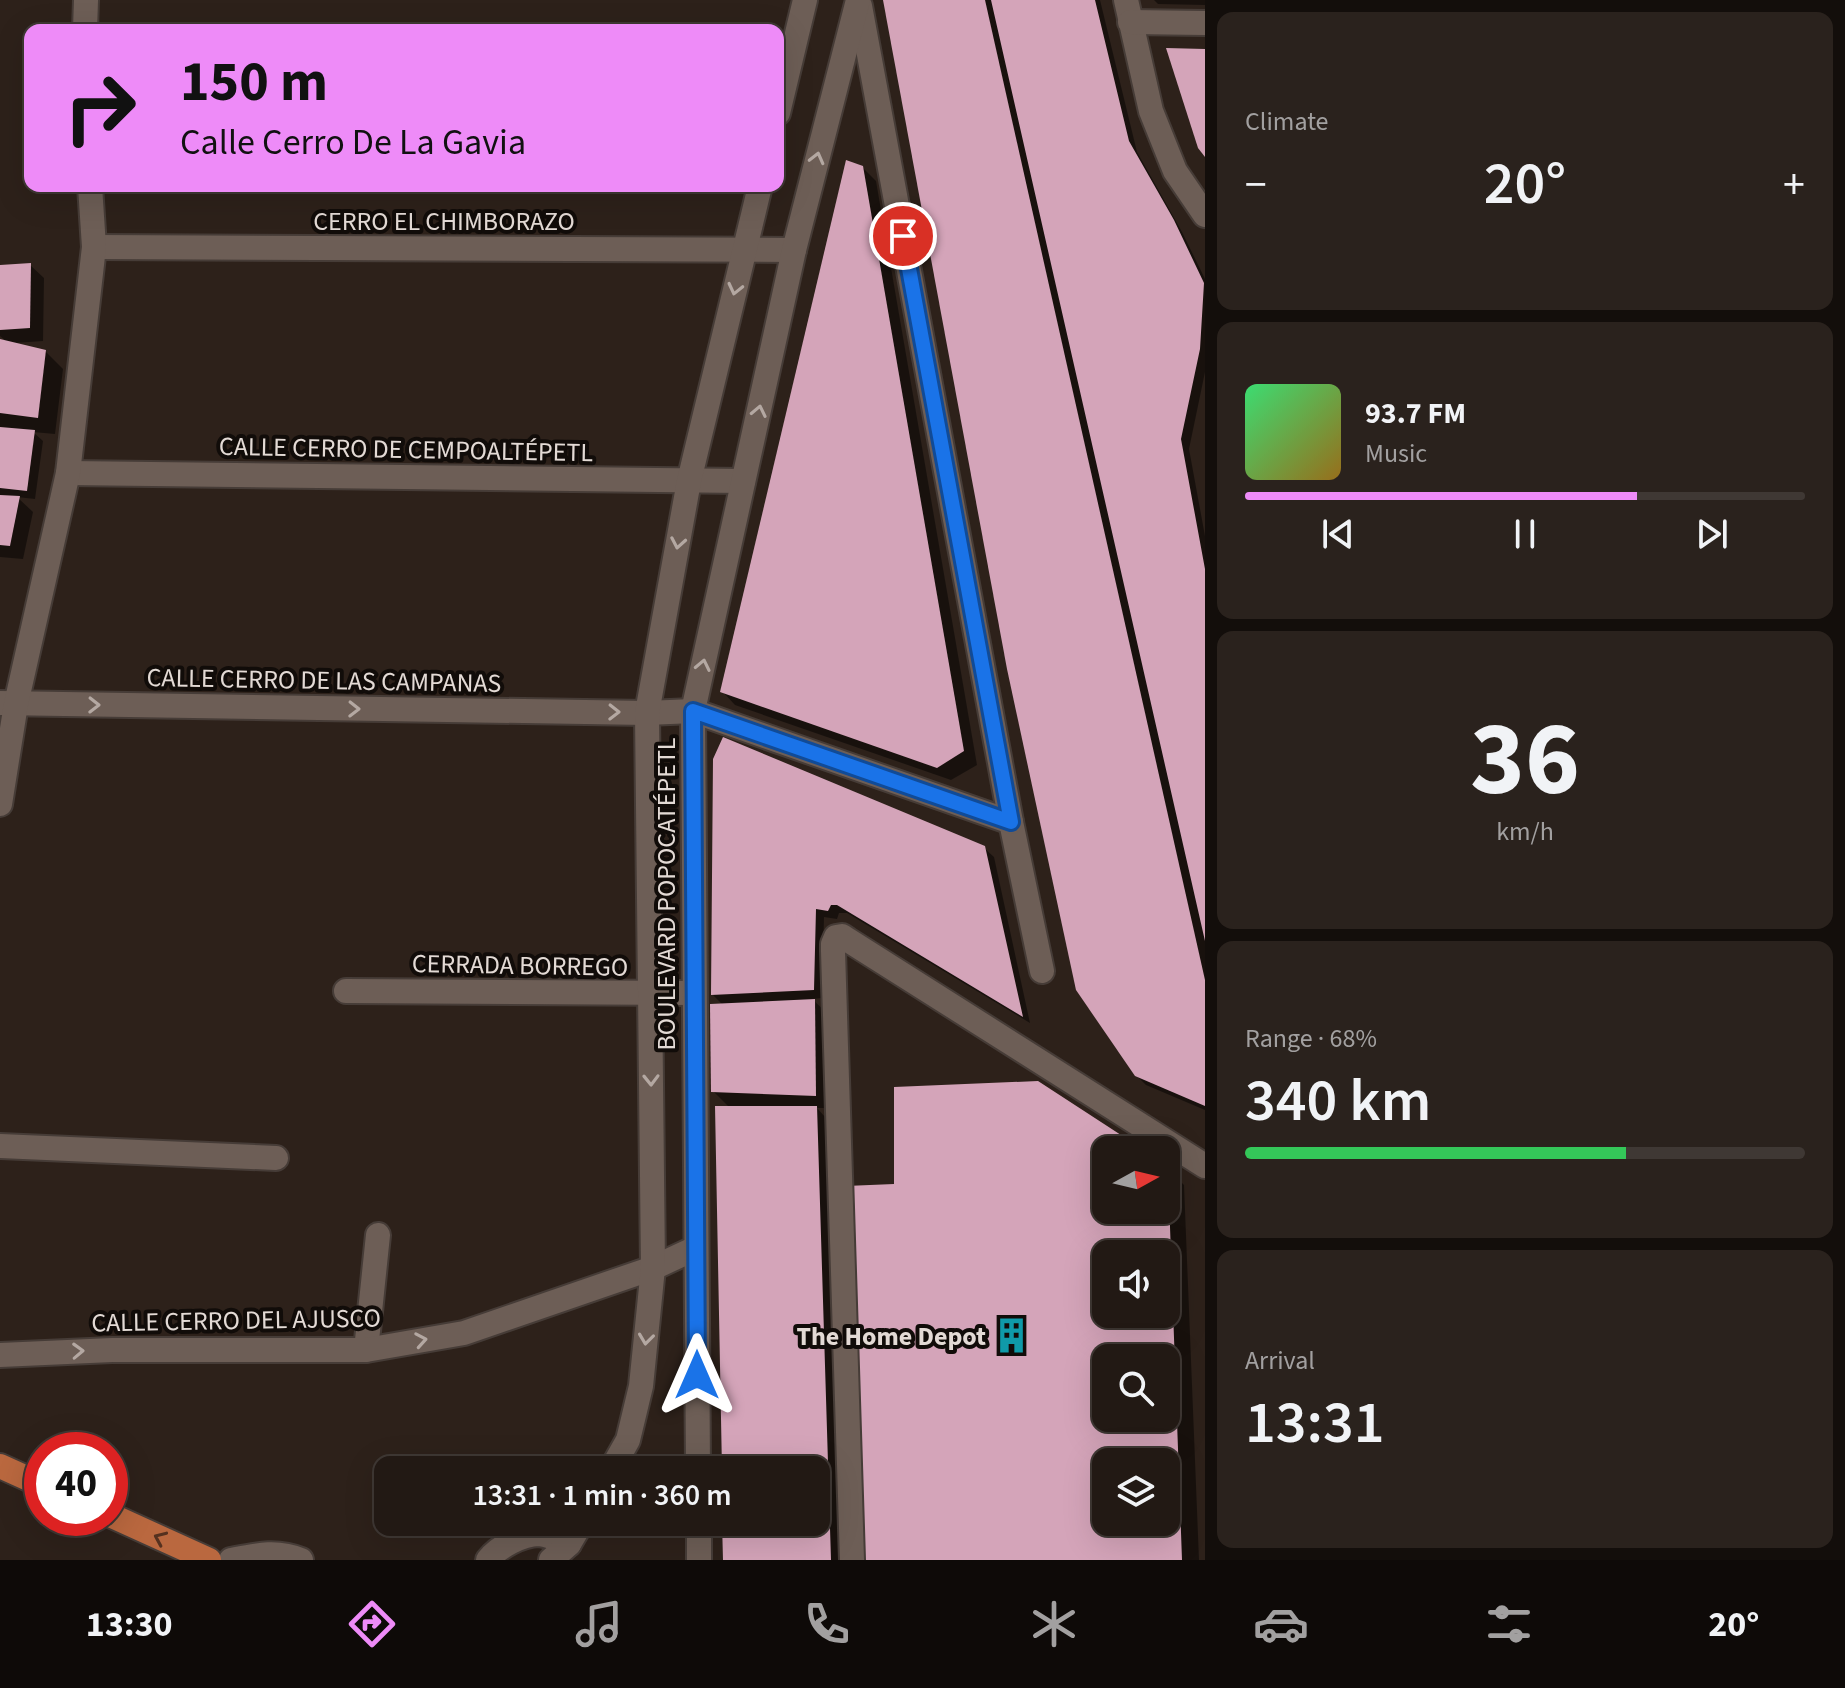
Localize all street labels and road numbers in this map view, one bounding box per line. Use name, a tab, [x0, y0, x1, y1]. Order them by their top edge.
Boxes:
street label: CERRO EL CHIMBORAZO	[313, 203, 575, 240]
street label: CALLE CERRO DE CEMPOALTÉPETL	[219, 428, 593, 471]
street label: CALLE CERRO DE LAS CAMPANAS	[146, 659, 502, 702]
street label: BOULEVARD POPOCATÉPETL	[648, 738, 685, 1050]
street label: CERRADA BORREGO	[412, 945, 628, 986]
street label: CALLE CERRO DEL AJUSCO	[91, 1299, 381, 1342]

